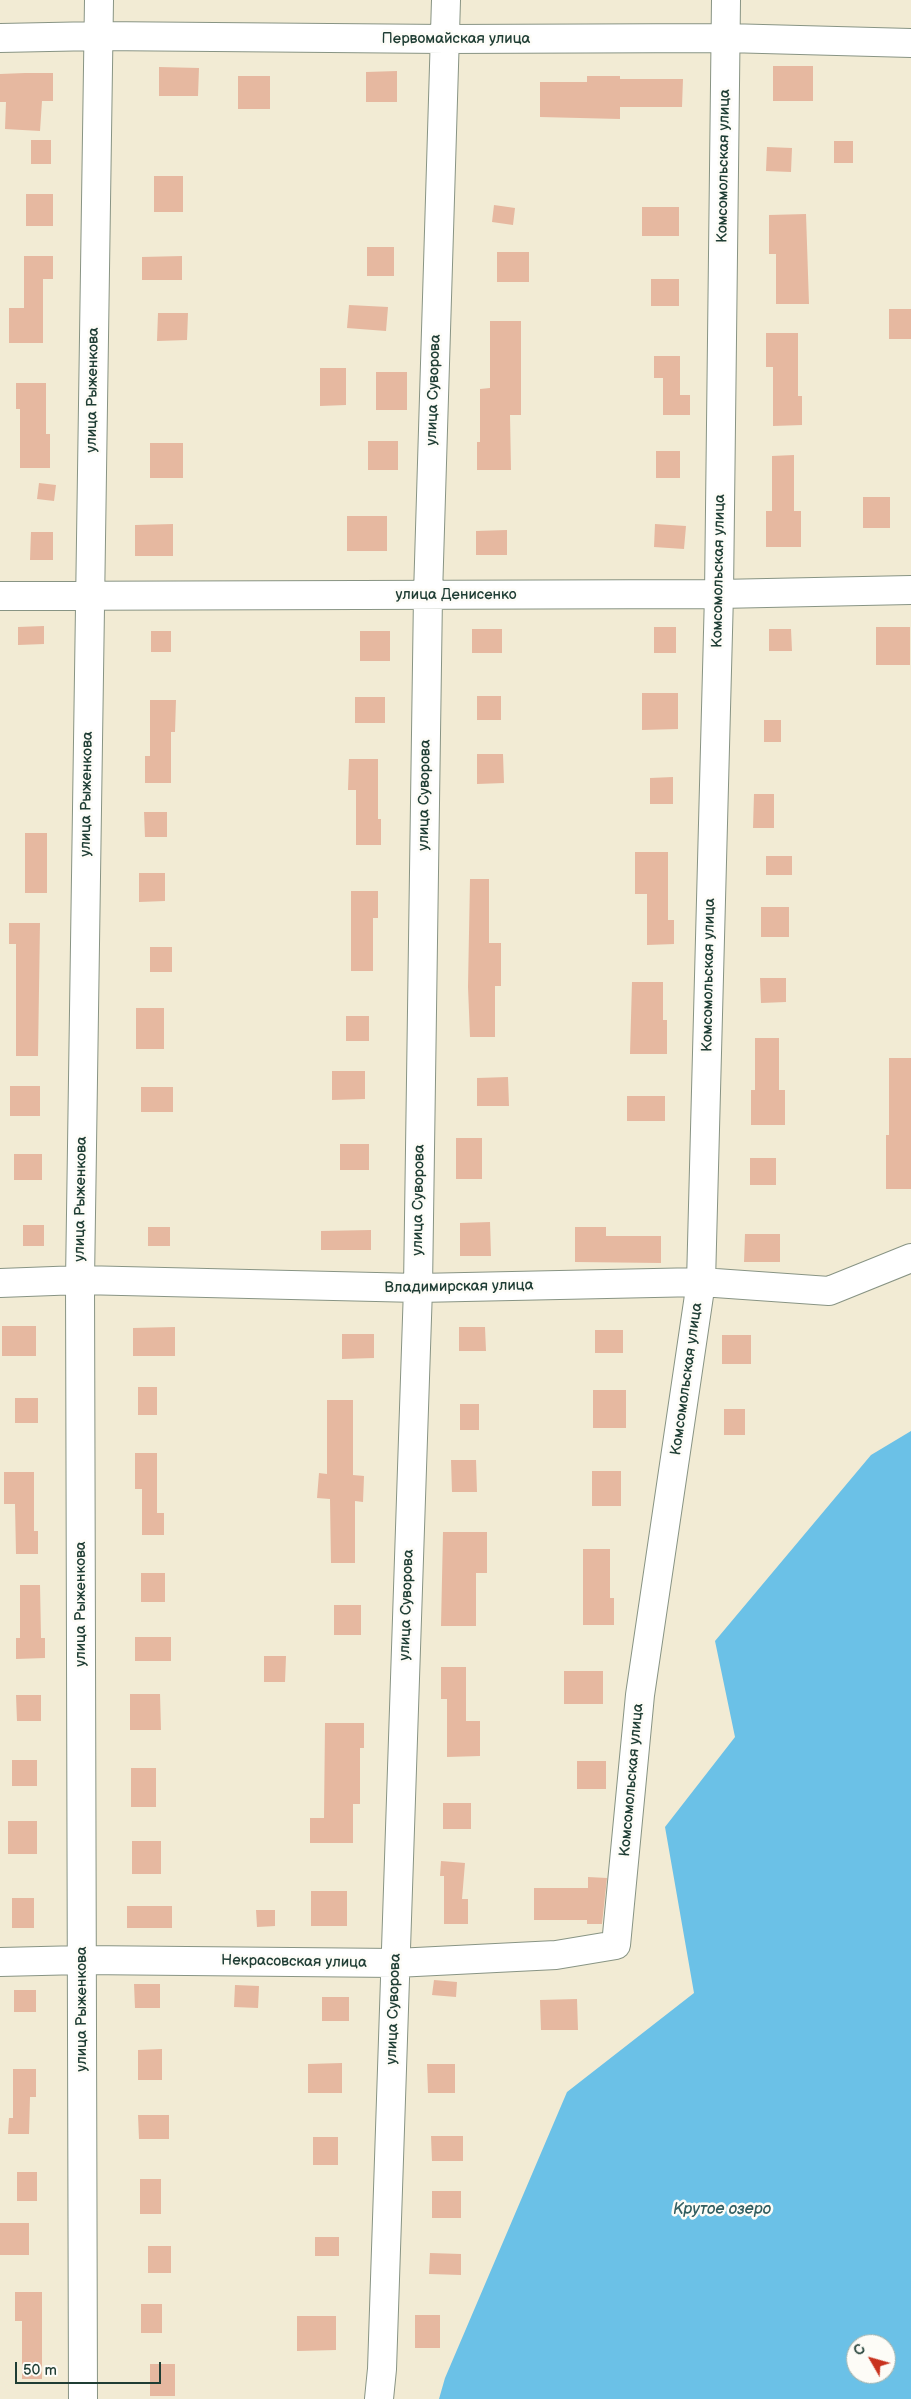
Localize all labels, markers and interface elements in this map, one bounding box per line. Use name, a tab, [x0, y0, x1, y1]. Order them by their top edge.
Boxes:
street label: Первомайская улица	[382, 30, 530, 48]
street label: Комсомольская улица	[714, 89, 734, 243]
street label: улица Рыженкова	[83, 327, 103, 453]
street label: улица Суворова	[423, 334, 445, 446]
street label: Комсомольская улица	[709, 494, 729, 648]
street label: улица Денисенко	[395, 586, 517, 604]
street label: улица Рыженкова	[77, 731, 97, 857]
street label: улица Суворова	[415, 739, 435, 851]
street label: Комсомольская улица	[699, 898, 719, 1052]
street label: улица Рыженкова	[71, 1136, 91, 1262]
street label: улица Суворова	[409, 1144, 429, 1256]
street label: Владимирская улица	[384, 1277, 534, 1297]
street label: Комсомольская улица	[667, 1302, 707, 1456]
street label: улица Рыженкова	[72, 1541, 90, 1667]
street label: улица Суворова	[396, 1549, 418, 1661]
street label: Комсомольская улица	[616, 1703, 648, 1857]
street label: улица Рыженкова	[73, 1946, 91, 2072]
street label: Некрасовская улица	[221, 1952, 367, 1972]
street label: улица Суворова	[383, 1953, 405, 2065]
water label: Крутое озеро	[673, 2200, 771, 2220]
north arrow	[846, 2334, 896, 2384]
text: С	[850, 2341, 869, 2359]
scale bar	[18, 2352, 164, 2384]
text: 50 m	[23, 2361, 57, 2380]

